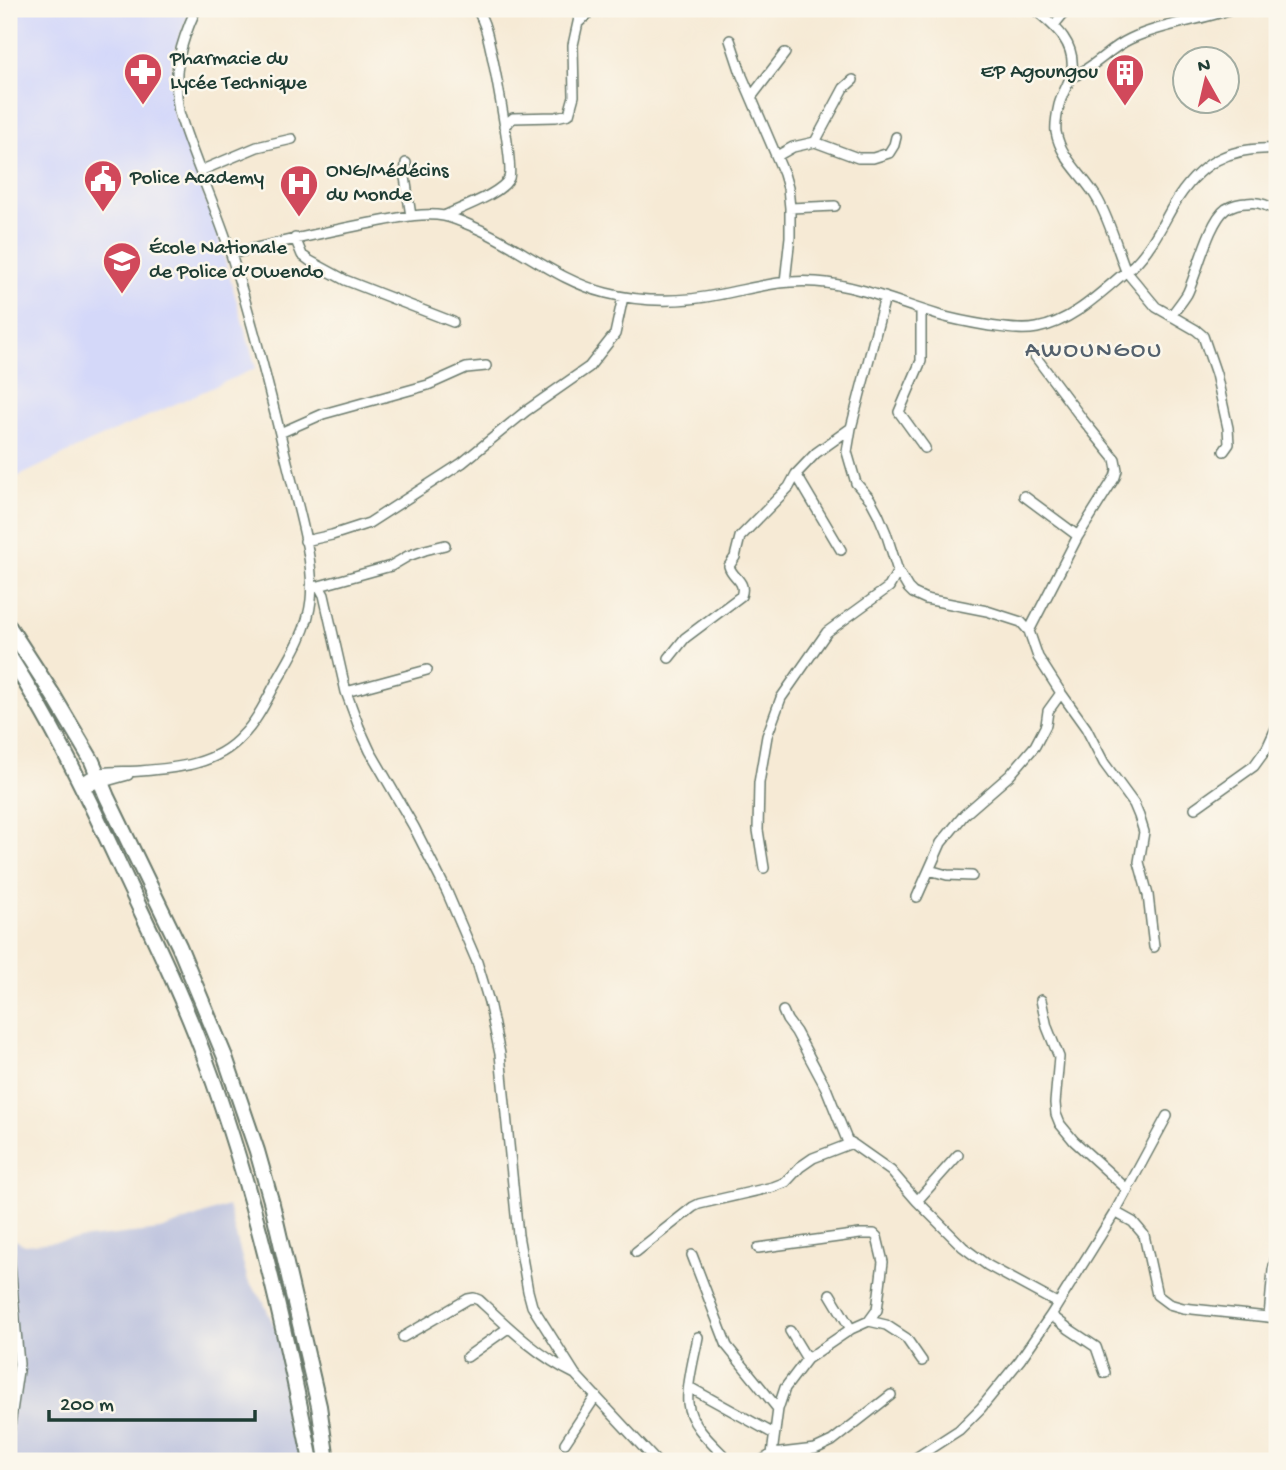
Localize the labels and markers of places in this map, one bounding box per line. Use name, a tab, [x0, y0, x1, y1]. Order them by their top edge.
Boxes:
place label: Pharmacie du Lycée Technique	[169, 48, 308, 97]
pharmacy icon: Pharmacie du Lycée Technique	[122, 51, 164, 106]
building icon: EP Agoungou	[1104, 52, 1146, 107]
place label: EP Agoungou	[981, 61, 1098, 86]
public building icon: Police Academy	[82, 158, 124, 213]
place label: ONG/Médécins du Monde	[326, 160, 450, 209]
hospital icon: ONG/Médécins du Monde	[278, 163, 320, 218]
place label: Police Academy	[129, 167, 264, 192]
place label: École Nationale de Police d’Owendo	[149, 237, 324, 286]
school or university icon: École Nationale de Police d’Owendo	[101, 240, 143, 295]

